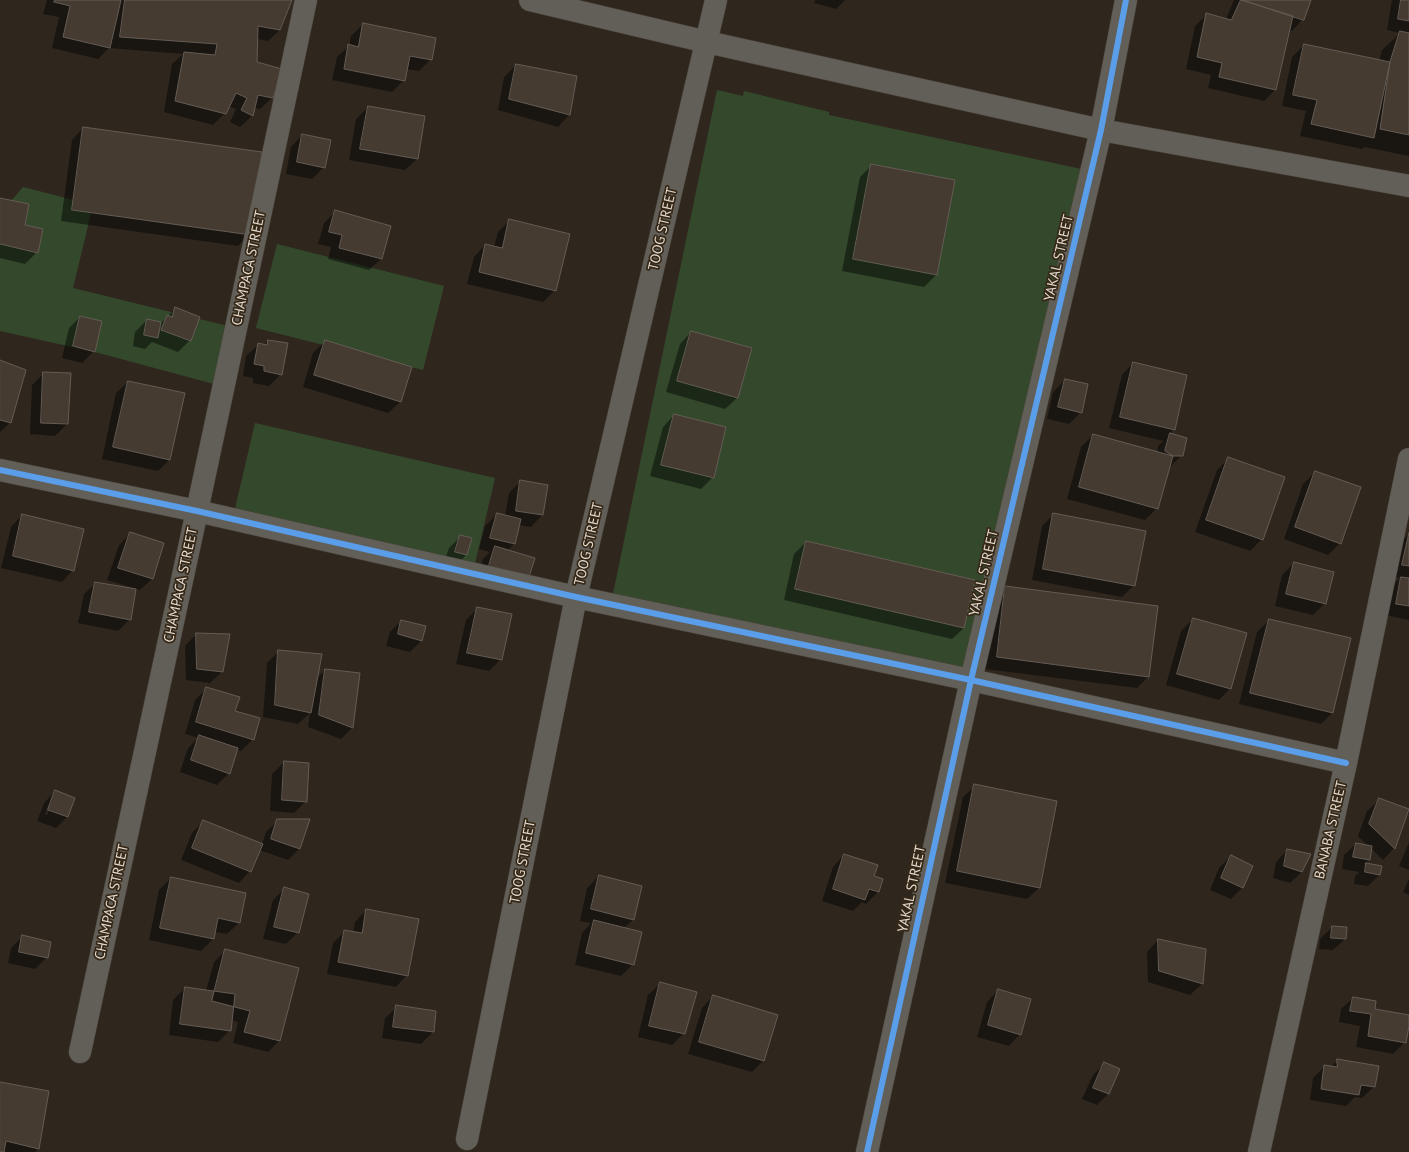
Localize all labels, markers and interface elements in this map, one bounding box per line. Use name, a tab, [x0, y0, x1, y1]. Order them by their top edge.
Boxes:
street label: TOOG STREET	[645, 186, 681, 272]
street label: CHAMPACA STREET	[229, 209, 269, 327]
street label: YAKAL STREET	[1041, 213, 1077, 303]
street label: TOOG STREET	[571, 501, 607, 587]
street label: CHAMPACA STREET	[161, 526, 201, 644]
street label: YAKAL STREET	[966, 528, 1002, 618]
street label: BANABA STREET	[1312, 779, 1350, 881]
street label: TOOG STREET	[507, 819, 539, 905]
street label: CHAMPACA STREET	[92, 843, 132, 961]
street label: YAKAL STREET	[895, 844, 929, 934]

